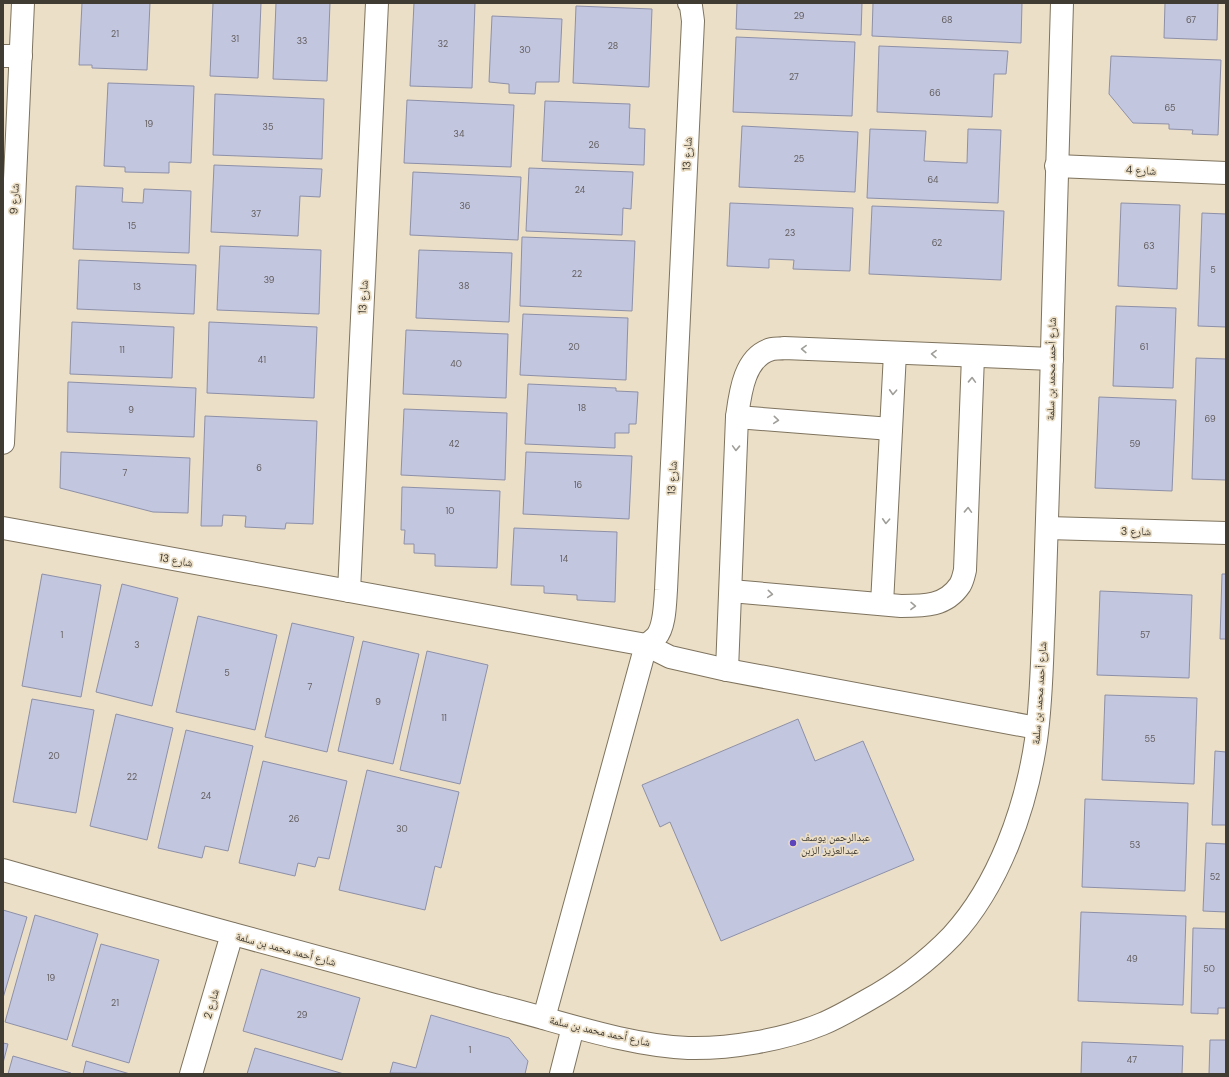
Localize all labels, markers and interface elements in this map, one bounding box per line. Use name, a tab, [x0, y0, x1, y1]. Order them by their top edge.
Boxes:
house number: 29	[794, 10, 805, 22]
house number: 68	[941, 14, 953, 26]
house number: 67	[1186, 14, 1196, 26]
house number: 21	[111, 28, 119, 40]
house number: 31	[231, 33, 239, 45]
house number: 33	[297, 35, 307, 47]
house number: 32	[438, 38, 448, 50]
house number: 28	[608, 40, 618, 52]
house number: 30	[519, 44, 531, 56]
house number: 27	[789, 71, 799, 83]
house number: 66	[929, 87, 941, 99]
house number: 65	[1165, 102, 1175, 114]
house number: 19	[145, 118, 154, 130]
house number: 35	[263, 121, 273, 133]
house number: 34	[454, 128, 465, 140]
street label: شارع 13	[679, 137, 695, 171]
house number: 26	[589, 139, 600, 151]
house number: 25	[794, 153, 804, 165]
street label: شارع 4	[1125, 162, 1157, 178]
house number: 64	[927, 174, 939, 186]
street label: شارع 9	[6, 183, 22, 215]
house number: 24	[575, 184, 586, 196]
house number: 36	[460, 200, 471, 212]
house number: 37	[251, 208, 261, 220]
house number: 15	[128, 220, 136, 232]
house number: 23	[785, 227, 795, 239]
house number: 62	[932, 237, 942, 249]
house number: 63	[1144, 240, 1154, 252]
house number: 5	[1210, 264, 1216, 276]
house number: 22	[572, 268, 582, 280]
house number: 39	[264, 274, 275, 286]
street label: شارع 13	[355, 280, 371, 314]
house number: 38	[459, 280, 469, 292]
house number: 13	[133, 281, 141, 293]
street label: شارع أحمد محمد بن سلمة	[1043, 317, 1059, 421]
house number: 20	[568, 341, 580, 353]
house number: 61	[1140, 341, 1148, 353]
house number: 11	[119, 344, 125, 356]
one-way arrow	[801, 345, 807, 353]
one-way arrow	[931, 350, 937, 358]
house number: 41	[258, 354, 266, 366]
house number: 40	[450, 358, 462, 370]
one-way arrow	[968, 377, 977, 383]
one-way arrow	[889, 389, 898, 395]
house number: 18	[578, 402, 586, 414]
house number: 9	[128, 404, 134, 416]
house number: 69	[1204, 413, 1216, 425]
one-way arrow	[773, 416, 779, 425]
house number: 42	[449, 438, 459, 450]
house number: 59	[1130, 438, 1141, 450]
one-way arrow	[732, 445, 741, 451]
street label: شارع 13	[664, 461, 680, 495]
house number: 6	[256, 462, 262, 474]
house number: 7	[123, 467, 128, 479]
house number: 16	[574, 479, 583, 491]
house number: 10	[446, 505, 454, 517]
one-way arrow	[963, 507, 972, 513]
one-way arrow	[882, 518, 891, 525]
street label: شارع 3	[1121, 524, 1151, 538]
street label: شارع 13	[158, 550, 194, 570]
house number: 14	[560, 553, 569, 565]
one-way arrow	[767, 590, 773, 599]
one-way arrow	[910, 602, 916, 610]
house number: 1	[61, 629, 64, 641]
house number: 57	[1140, 629, 1150, 641]
house number: 3	[134, 639, 140, 651]
street label: شارع أحمد محمد بن سلمة	[1028, 641, 1050, 745]
house number: 5	[224, 667, 230, 679]
house number: 7	[308, 681, 313, 693]
house number: 9	[375, 696, 381, 708]
house number: 11	[441, 712, 447, 724]
house number: 55	[1145, 733, 1155, 745]
house number: 20	[48, 750, 60, 762]
house number: 22	[127, 771, 137, 783]
house number: 24	[201, 790, 212, 802]
house number: 26	[289, 813, 300, 825]
house number: 30	[396, 823, 408, 835]
place label: عبدالرحمن يوسف عبدالعزيز الزبن	[801, 830, 871, 857]
marker: عبدالرحمن يوسف عبدالعزيز الزبن	[788, 838, 798, 848]
house number: 53	[1130, 839, 1140, 851]
house number: 52	[1210, 871, 1220, 883]
street label: شارع أحمد محمد بن سلمة	[234, 929, 338, 969]
house number: 49	[1126, 953, 1138, 965]
house number: 50	[1203, 963, 1215, 975]
house number: 19	[47, 972, 56, 984]
street label: شارع 2	[200, 988, 222, 1020]
house number: 21	[111, 997, 119, 1009]
house number: 29	[297, 1009, 308, 1021]
street label: شارع أحمد محمد بن سلمة	[548, 1013, 652, 1049]
house number: 1	[469, 1044, 472, 1056]
house number: 47	[1127, 1054, 1137, 1066]

